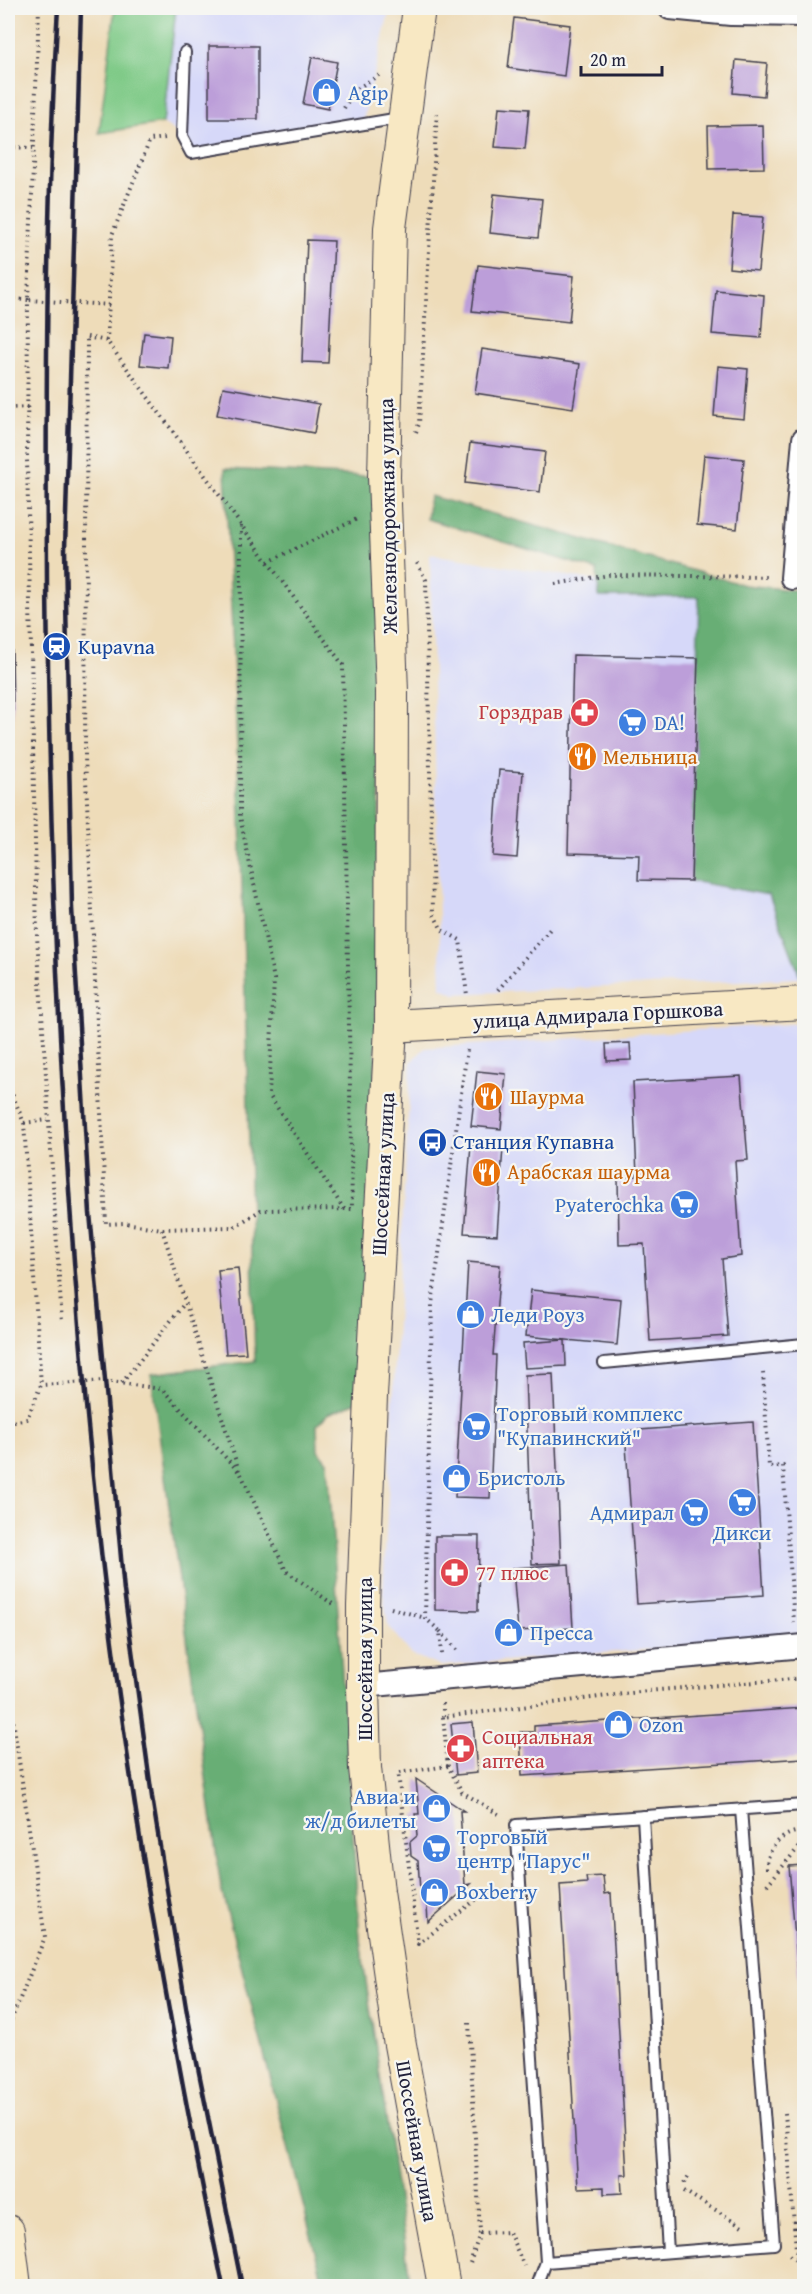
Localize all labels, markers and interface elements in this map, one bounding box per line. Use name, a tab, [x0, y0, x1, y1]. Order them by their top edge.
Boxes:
scale bar	[581, 39, 662, 77]
text: 20 m	[590, 46, 626, 73]
shop icon: Agip	[311, 77, 343, 109]
place label: Agip	[348, 77, 388, 108]
street label: Железнодорожная улица	[370, 398, 405, 635]
station icon: Kupavna	[41, 631, 73, 663]
place label: Kupavna	[78, 631, 155, 662]
place label: Горздрав	[479, 696, 563, 727]
pharmacy icon: Горздрав	[568, 696, 600, 728]
supermarket icon: DA!	[617, 707, 649, 739]
place label: DA!	[654, 707, 685, 738]
restaurant icon: Мельница	[566, 741, 598, 773]
place label: Мельница	[603, 741, 697, 772]
street label: улица Адмирала Горшкова	[471, 992, 724, 1037]
restaurant icon: Шаурма	[473, 1081, 505, 1113]
place label: Шаурма	[510, 1081, 585, 1112]
street label: Шоссейная улица	[363, 1092, 402, 1256]
bus stop icon: Станция Купавна	[416, 1126, 448, 1158]
place label: Станция Купавна	[453, 1126, 614, 1157]
restaurant icon: Арабская шаурма	[470, 1156, 502, 1188]
place label: Арабская шаурма	[507, 1156, 670, 1187]
place label: Pyaterochka	[555, 1189, 664, 1220]
supermarket icon: Pyaterochka	[669, 1189, 701, 1221]
shop icon: Леди Роуз	[454, 1299, 486, 1331]
place label: Леди Роуз	[491, 1299, 585, 1330]
place label: Торговый комплекс "Купавинский"	[497, 1398, 683, 1453]
supermarket icon: Торговый комплекс "Купавинский"	[460, 1410, 492, 1442]
shop icon: Бристоль	[441, 1462, 473, 1494]
place label: Бристоль	[478, 1462, 565, 1493]
supermarket icon: Дикси	[726, 1486, 758, 1518]
place label: Адмирал	[589, 1497, 674, 1528]
supermarket icon: Адмирал	[679, 1497, 711, 1529]
place label: Дикси	[712, 1517, 771, 1548]
pharmacy icon: 77 плюс	[439, 1557, 471, 1589]
place label: 77 плюс	[476, 1557, 549, 1588]
street label: Шоссейная улица	[349, 1577, 380, 1741]
shop icon: Пресса	[493, 1617, 525, 1649]
place label: Пресса	[530, 1617, 593, 1648]
shop icon: Ozon	[602, 1709, 634, 1741]
place label: Ozon	[639, 1709, 684, 1740]
place label: Социальная аптека	[482, 1721, 593, 1776]
pharmacy icon: Социальная аптека	[445, 1733, 477, 1765]
place label: Авиа и ж/д билеты	[305, 1781, 416, 1836]
shop icon: Авиа и ж/д билеты	[421, 1793, 453, 1825]
place label: Торговый центр "Парус"	[457, 1821, 590, 1876]
supermarket icon: Торговый центр "Парус"	[420, 1833, 452, 1865]
shop icon: Boxberry	[419, 1876, 451, 1908]
place label: Boxberry	[456, 1876, 538, 1907]
street label: Шоссейная улица	[388, 2058, 447, 2224]

